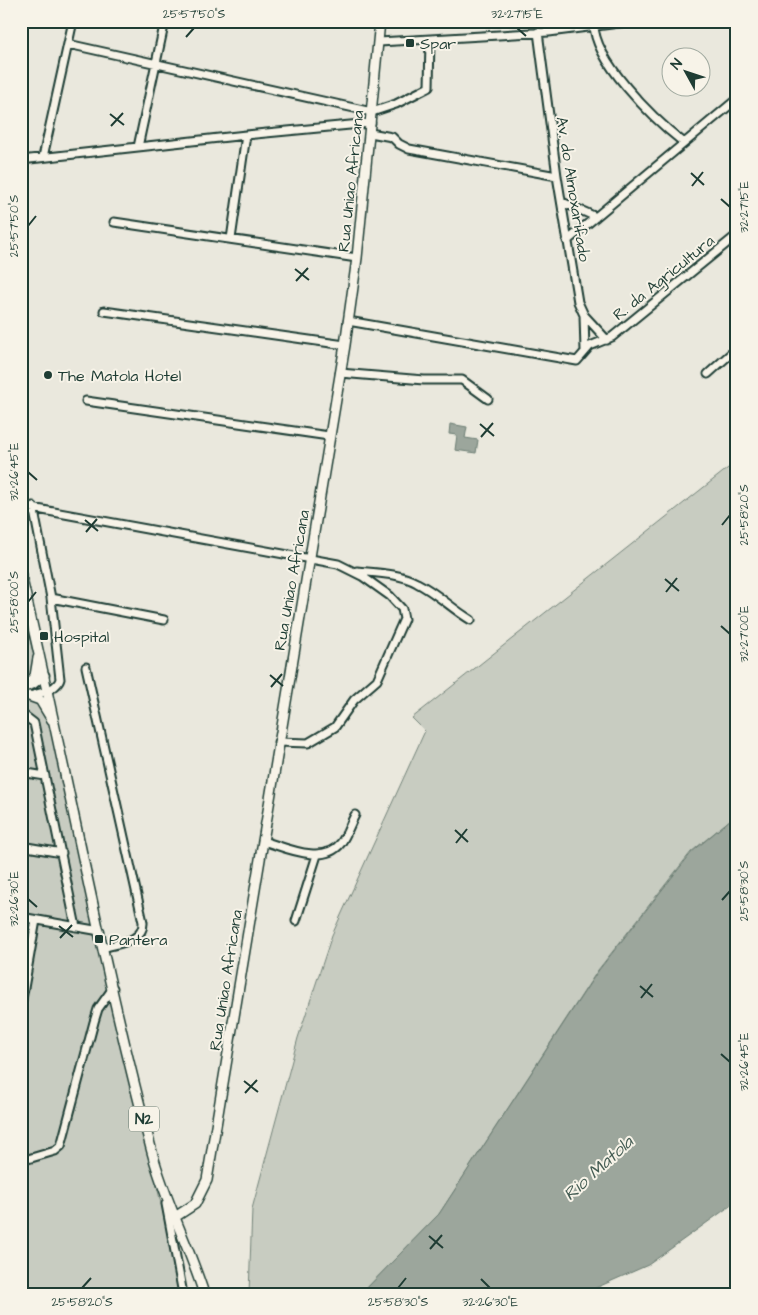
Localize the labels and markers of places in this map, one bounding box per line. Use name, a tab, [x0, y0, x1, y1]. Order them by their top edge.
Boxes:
place label: Spar	[420, 33, 456, 55]
marker: Spar	[404, 37, 416, 49]
place label: The Matola Hotel	[58, 365, 181, 387]
marker: The Matola Hotel	[42, 369, 54, 381]
place label: Hospital	[54, 626, 109, 648]
marker: Hospital	[38, 630, 50, 642]
place label: Pantera	[109, 929, 167, 951]
marker: Pantera	[93, 933, 105, 945]

